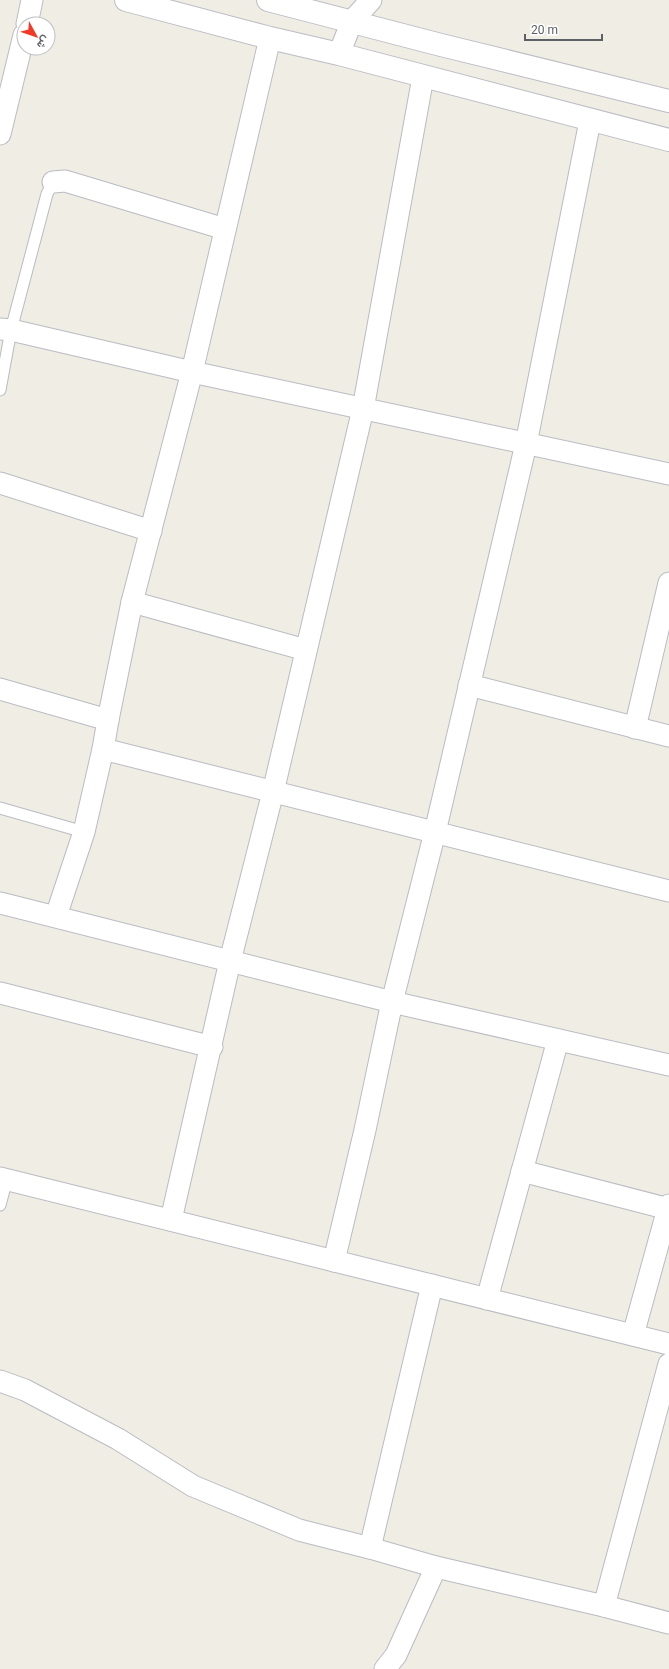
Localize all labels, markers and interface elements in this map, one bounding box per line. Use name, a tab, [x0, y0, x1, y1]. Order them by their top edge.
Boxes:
north arrow	[16, 16, 56, 56]
scale bar	[525, 16, 602, 42]
text: 20 m	[531, 23, 558, 37]
text: ش	[34, 33, 53, 51]

